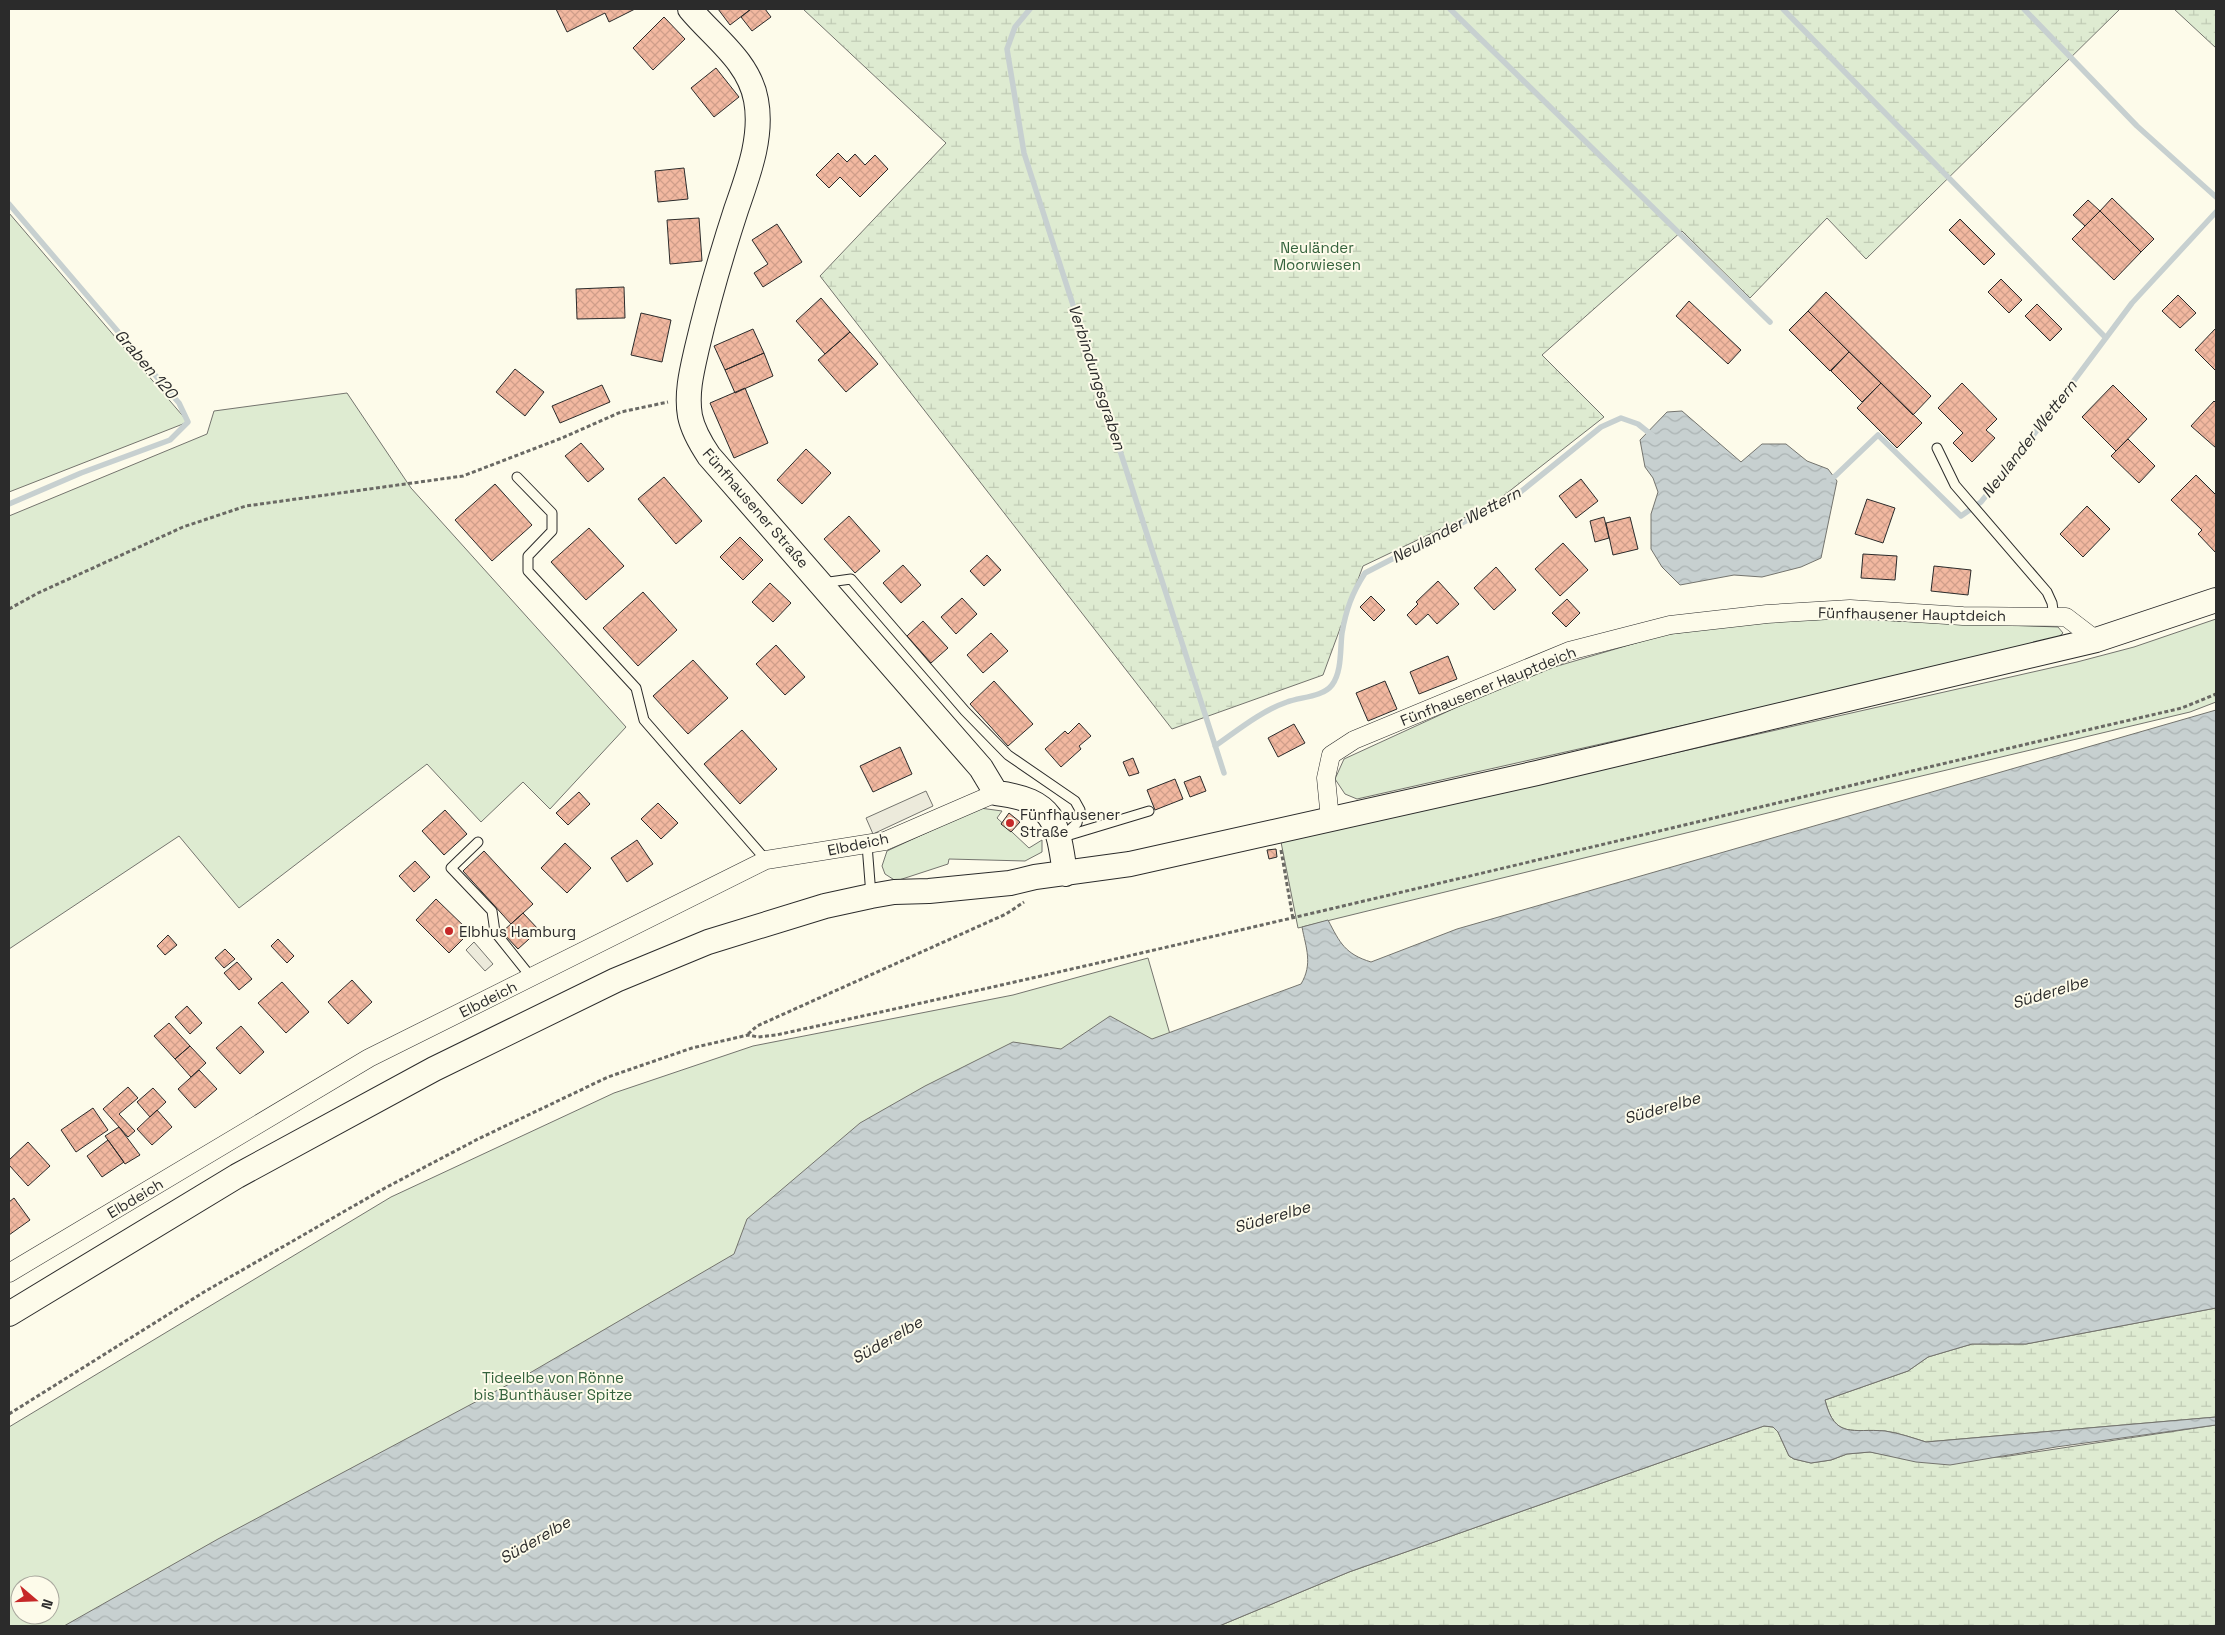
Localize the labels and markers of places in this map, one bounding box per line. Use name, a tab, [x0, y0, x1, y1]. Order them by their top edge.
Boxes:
place label: Fünfhausener Straße	[1020, 805, 1121, 841]
marker: Fünfhausener Straße	[1004, 817, 1016, 829]
place label: Elbhus Hamburg	[459, 922, 576, 941]
marker: Elbhus Hamburg	[443, 925, 455, 937]

